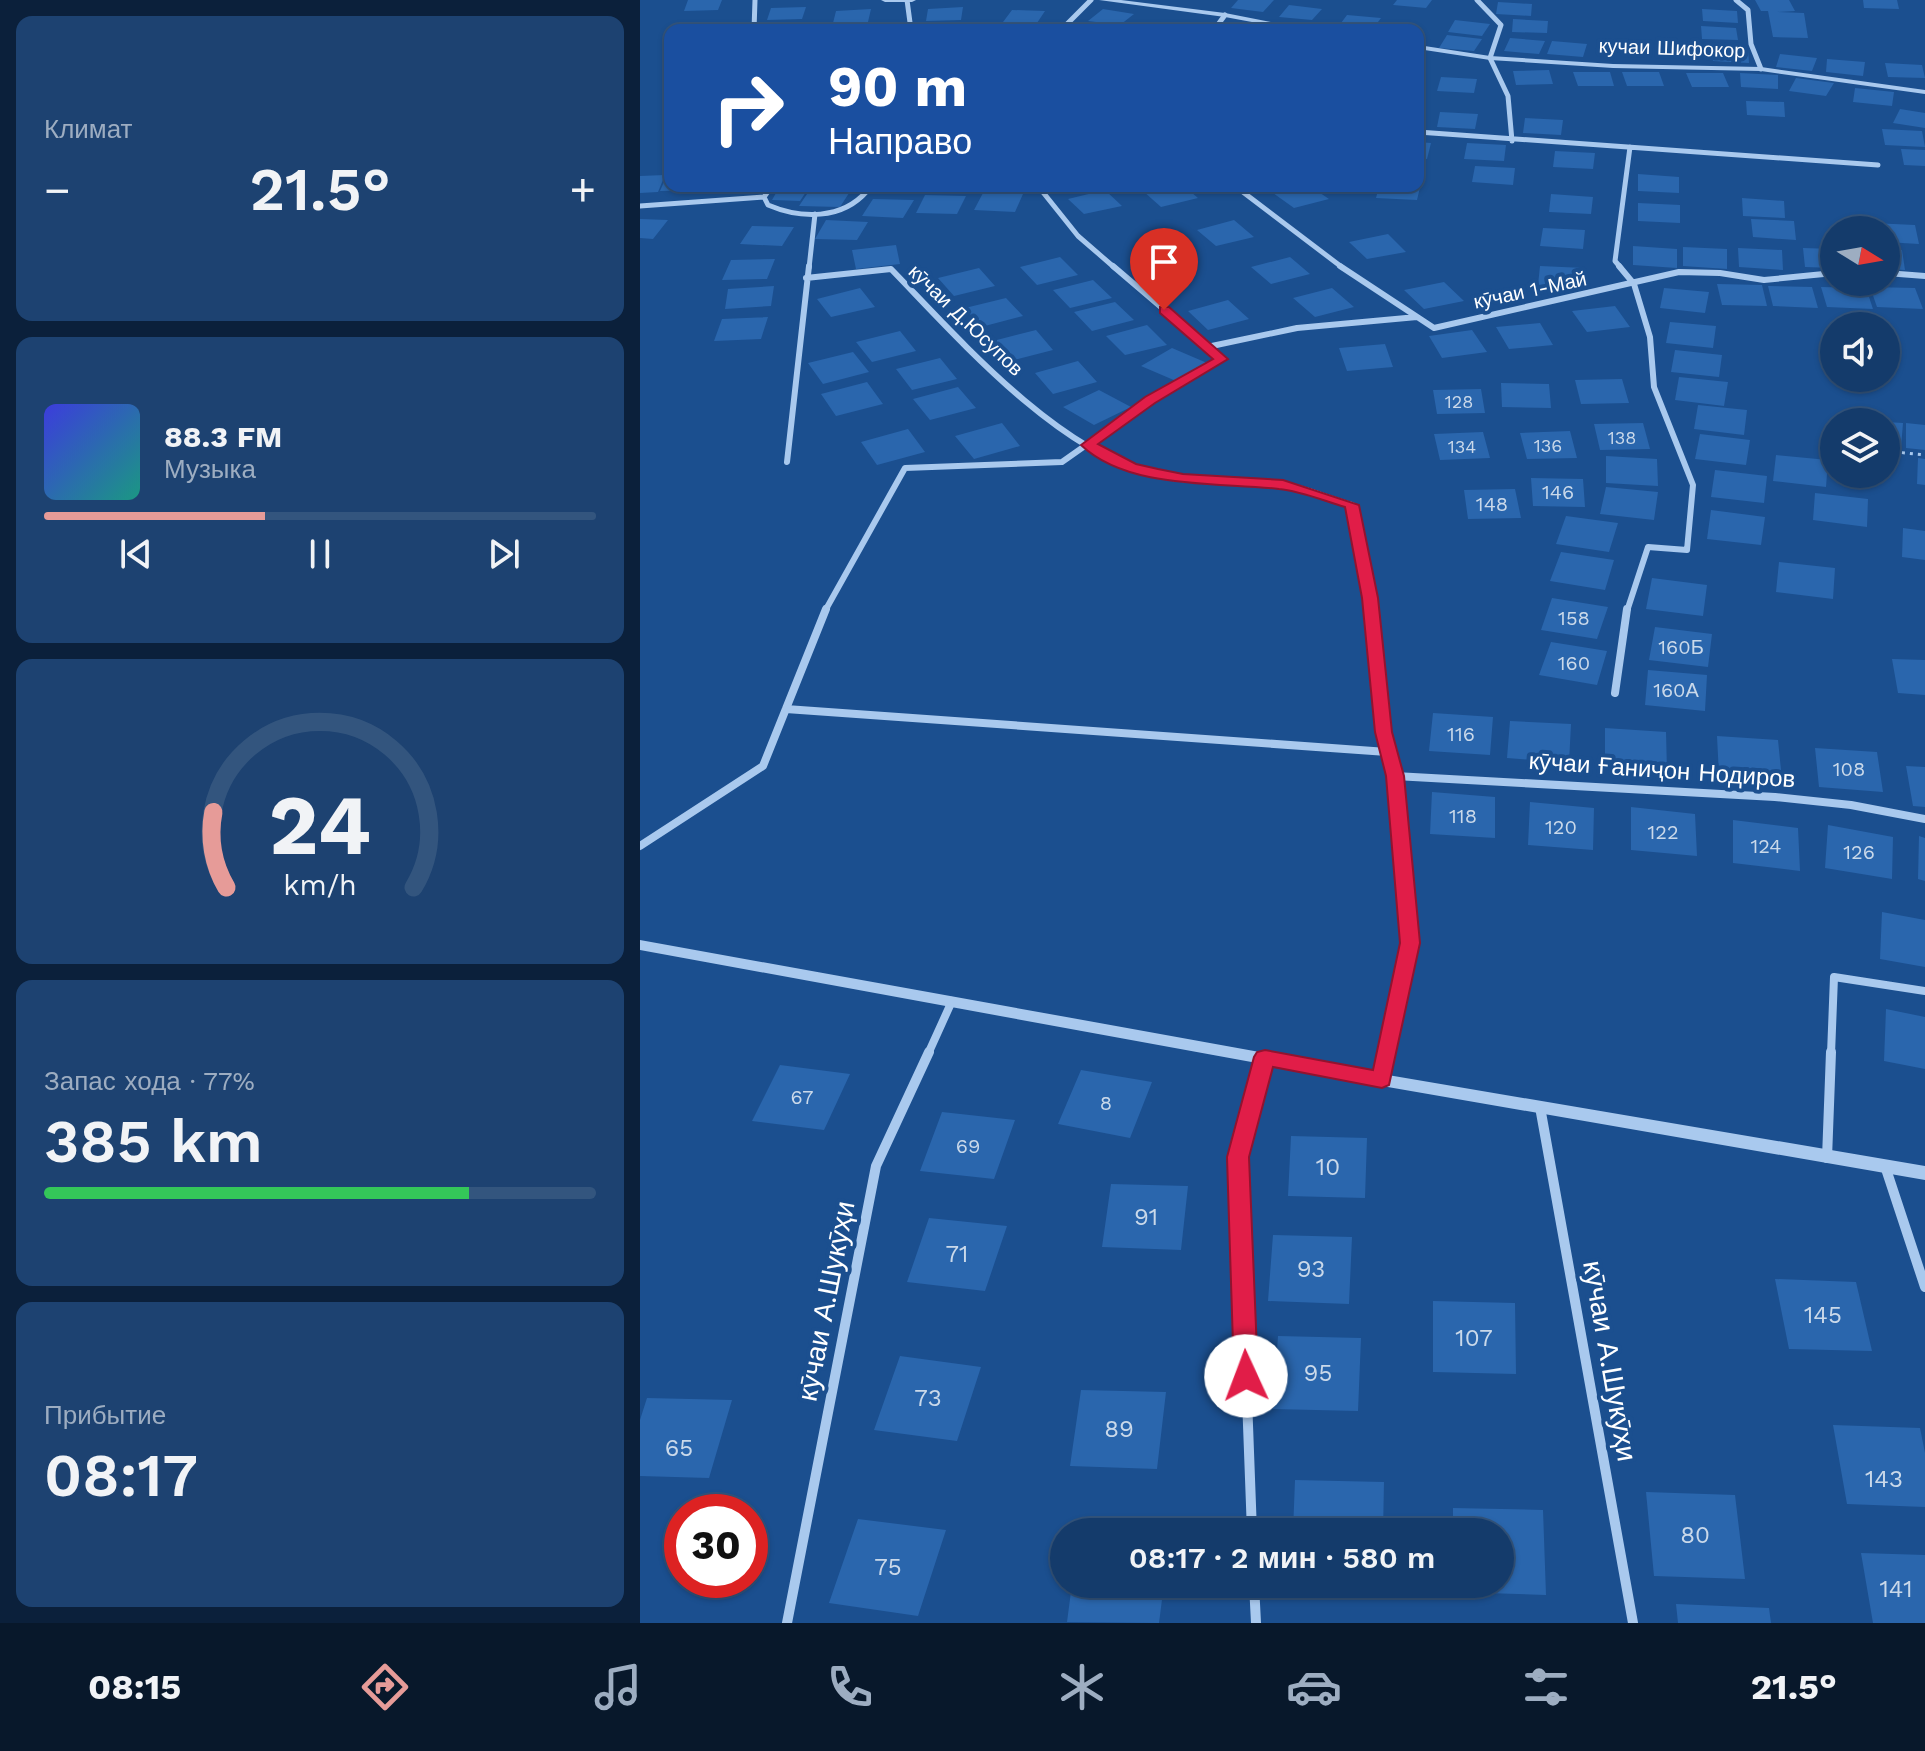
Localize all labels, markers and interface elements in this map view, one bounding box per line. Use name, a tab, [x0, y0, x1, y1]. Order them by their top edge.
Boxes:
street label: кучаи Шифокор	[1598, 33, 1746, 63]
text: 90 m	[828, 54, 967, 120]
icon: right	[696, 56, 800, 160]
text: Климат	[44, 114, 133, 144]
text: Направо	[828, 121, 972, 163]
text: 21.5°	[249, 154, 391, 225]
text: −	[44, 164, 71, 216]
text: +	[569, 164, 596, 216]
north arrow	[1820, 216, 1900, 296]
map controls	[1820, 216, 1900, 488]
pin	[1130, 228, 1198, 310]
icon: arrive	[1142, 240, 1186, 284]
street label: кӯчаи Д.Юсупов	[904, 259, 1028, 381]
street label: кӯчаи 1-Май	[1471, 266, 1589, 314]
button: sound	[1820, 312, 1900, 392]
house number: 128	[1445, 391, 1473, 412]
button: layers	[1820, 408, 1900, 488]
text: 88.3 FM	[164, 419, 282, 454]
house number: 138	[1608, 427, 1636, 448]
house number: 136	[1534, 435, 1562, 456]
house number: 134	[1448, 436, 1476, 457]
text: Музыка	[164, 454, 256, 484]
house number: 146	[1542, 480, 1574, 504]
house number: 148	[1476, 492, 1508, 516]
icon: previous	[114, 532, 158, 576]
icon: pause	[298, 532, 342, 576]
icon: next	[482, 532, 526, 576]
house number: 158	[1558, 606, 1590, 630]
house number: 160Б	[1658, 635, 1704, 659]
house number: 160	[1558, 651, 1590, 675]
house number: 160А	[1653, 678, 1700, 702]
house number: 116	[1447, 722, 1475, 746]
street label: кӯчаи Ғаниҷон Нодиров	[1528, 747, 1796, 793]
house number: 108	[1833, 757, 1865, 781]
text: 24	[269, 776, 371, 873]
house number: 118	[1449, 804, 1477, 828]
house number: 120	[1545, 815, 1577, 839]
house number: 122	[1647, 820, 1679, 844]
house number: 124	[1750, 834, 1782, 858]
house number: 126	[1843, 840, 1875, 864]
text: km/h	[283, 868, 357, 902]
text: Запас хода · 77%	[44, 1066, 255, 1096]
house number: 67	[790, 1085, 814, 1109]
house number: 8	[1100, 1091, 1112, 1115]
text: 385 km	[44, 1106, 263, 1177]
house number: 69	[956, 1134, 980, 1158]
house number: 10	[1316, 1153, 1340, 1181]
street label: кӯчаи А.Шукӯҳи	[790, 1198, 862, 1404]
house number: 91	[1134, 1203, 1158, 1231]
house number: 71	[946, 1240, 968, 1268]
house number: 93	[1297, 1255, 1325, 1283]
street label: кӯчаи А.Шукӯҳи	[1576, 1258, 1644, 1464]
house number: 145	[1804, 1301, 1842, 1329]
house number: 107	[1455, 1324, 1493, 1352]
position arrow	[1204, 1334, 1288, 1418]
house number: 95	[1304, 1359, 1332, 1387]
house number: 73	[914, 1384, 942, 1412]
text: Прибытие	[44, 1400, 166, 1430]
house number: 89	[1104, 1415, 1134, 1443]
house number: 65	[665, 1434, 693, 1462]
text: 08:17	[44, 1440, 198, 1511]
house number: 143	[1865, 1465, 1903, 1493]
speed limit sign: 30	[664, 1494, 768, 1598]
house number: 80	[1680, 1521, 1710, 1549]
text: 08:17 · 2 мин · 580 m	[1129, 1540, 1435, 1575]
house number: 75	[874, 1553, 902, 1581]
house number: 141	[1880, 1575, 1913, 1603]
icon: directions	[357, 1659, 413, 1715]
icon: music	[590, 1659, 646, 1715]
icon: phone	[822, 1659, 878, 1715]
icon: climate	[1054, 1659, 1110, 1715]
icon: car	[1286, 1659, 1342, 1715]
icon: filters	[1518, 1659, 1574, 1715]
text: 08:15	[88, 1666, 181, 1708]
text: 21.5°	[1751, 1666, 1837, 1708]

